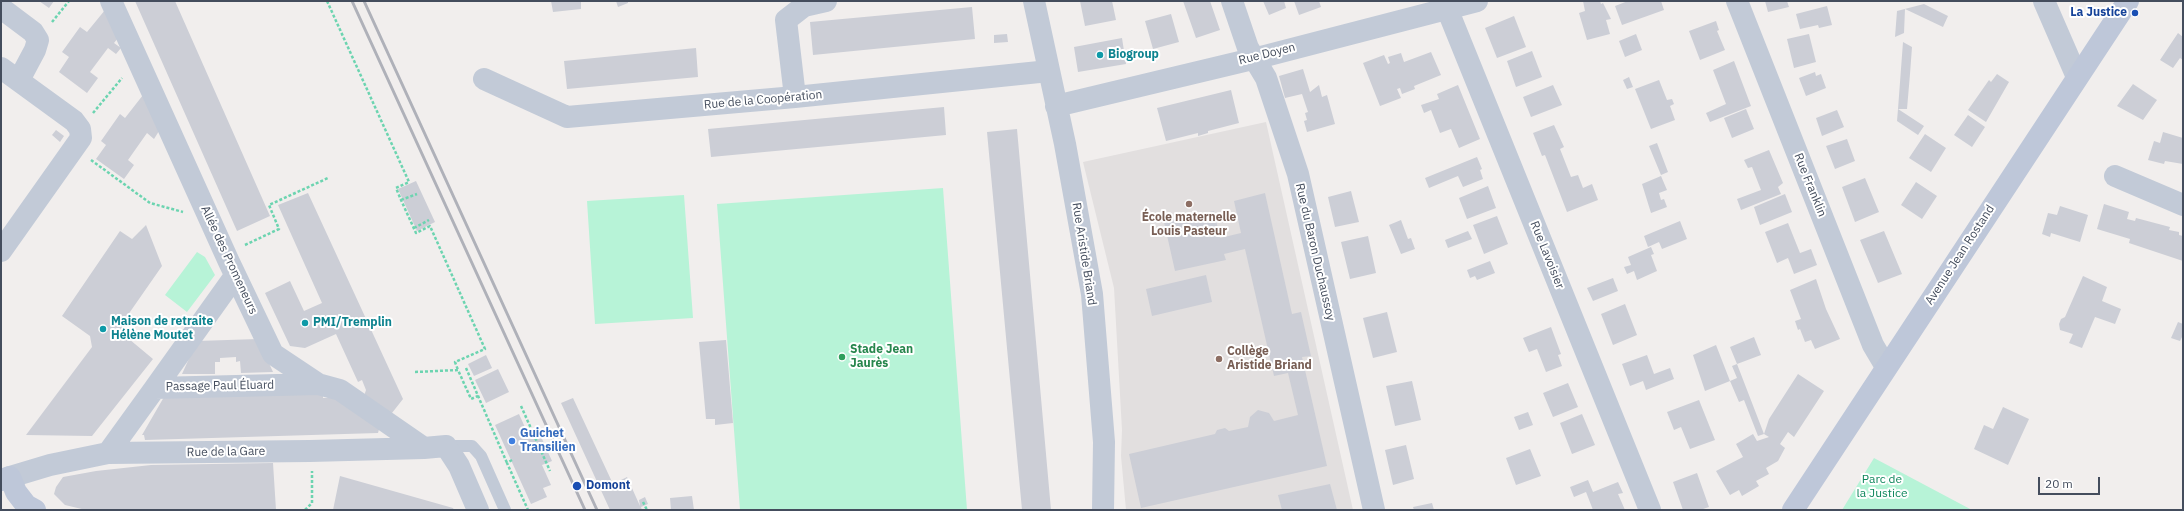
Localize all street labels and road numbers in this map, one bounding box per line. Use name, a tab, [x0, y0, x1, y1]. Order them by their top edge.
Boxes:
street label: Rue Doyen	[1237, 40, 1297, 68]
street label: Rue de la Coopération	[703, 88, 823, 112]
street label: Rue Franklin	[1791, 151, 1829, 219]
street label: Rue du Baron Duchaussoy	[1292, 182, 1338, 322]
street label: Rue Aristide Briand	[1069, 202, 1099, 306]
street label: Avenue Jean Rostand	[1922, 202, 1998, 308]
street label: Allée des Promeneurs	[198, 203, 260, 317]
street label: Rue Lavoisier	[1527, 219, 1567, 291]
street label: Passage Paul Éluard	[166, 378, 274, 394]
street label: Rue de la Gare	[187, 444, 265, 460]

